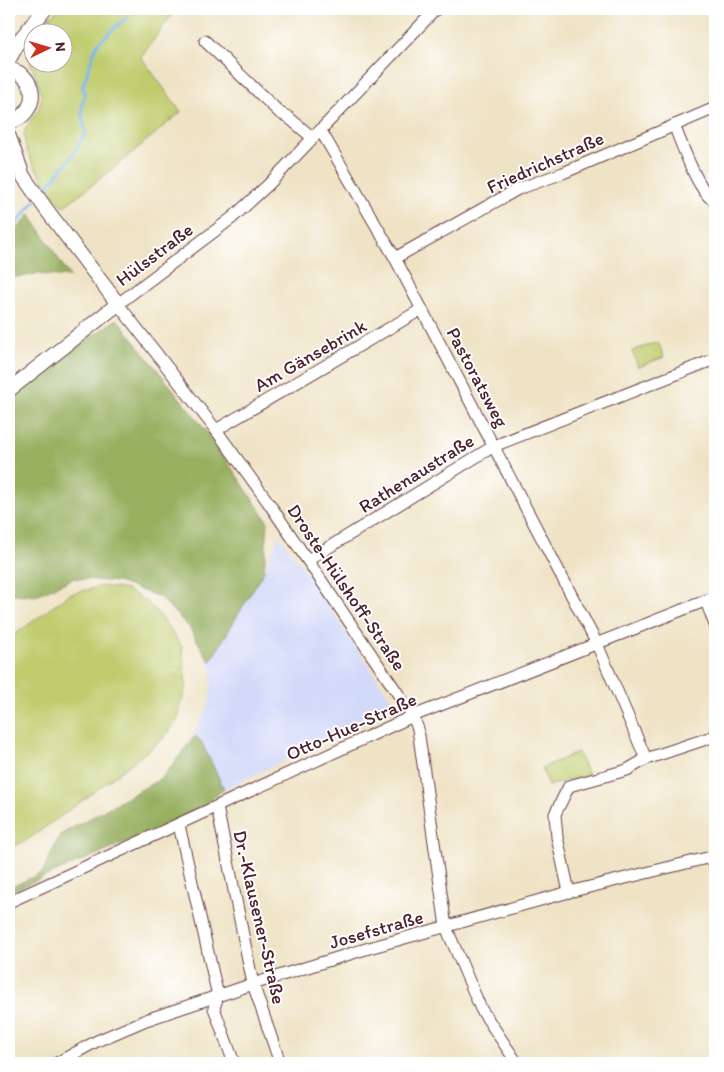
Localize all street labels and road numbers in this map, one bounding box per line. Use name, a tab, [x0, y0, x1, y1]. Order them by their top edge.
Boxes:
street label: Friedrichstraße	[483, 126, 607, 199]
street label: Hülsstraße	[111, 218, 198, 291]
street label: Am Gänsebrink	[250, 314, 371, 397]
street label: Pastoratsweg	[442, 323, 514, 431]
street label: Rathenaustraße	[354, 429, 478, 518]
street label: Droste-Hülshoff-Straße	[282, 500, 411, 675]
street label: Otto-Hue-Straße	[282, 687, 420, 766]
street label: Dr.-Klausener-Straße	[228, 828, 291, 1006]
street label: Josefstraße	[326, 905, 426, 954]

